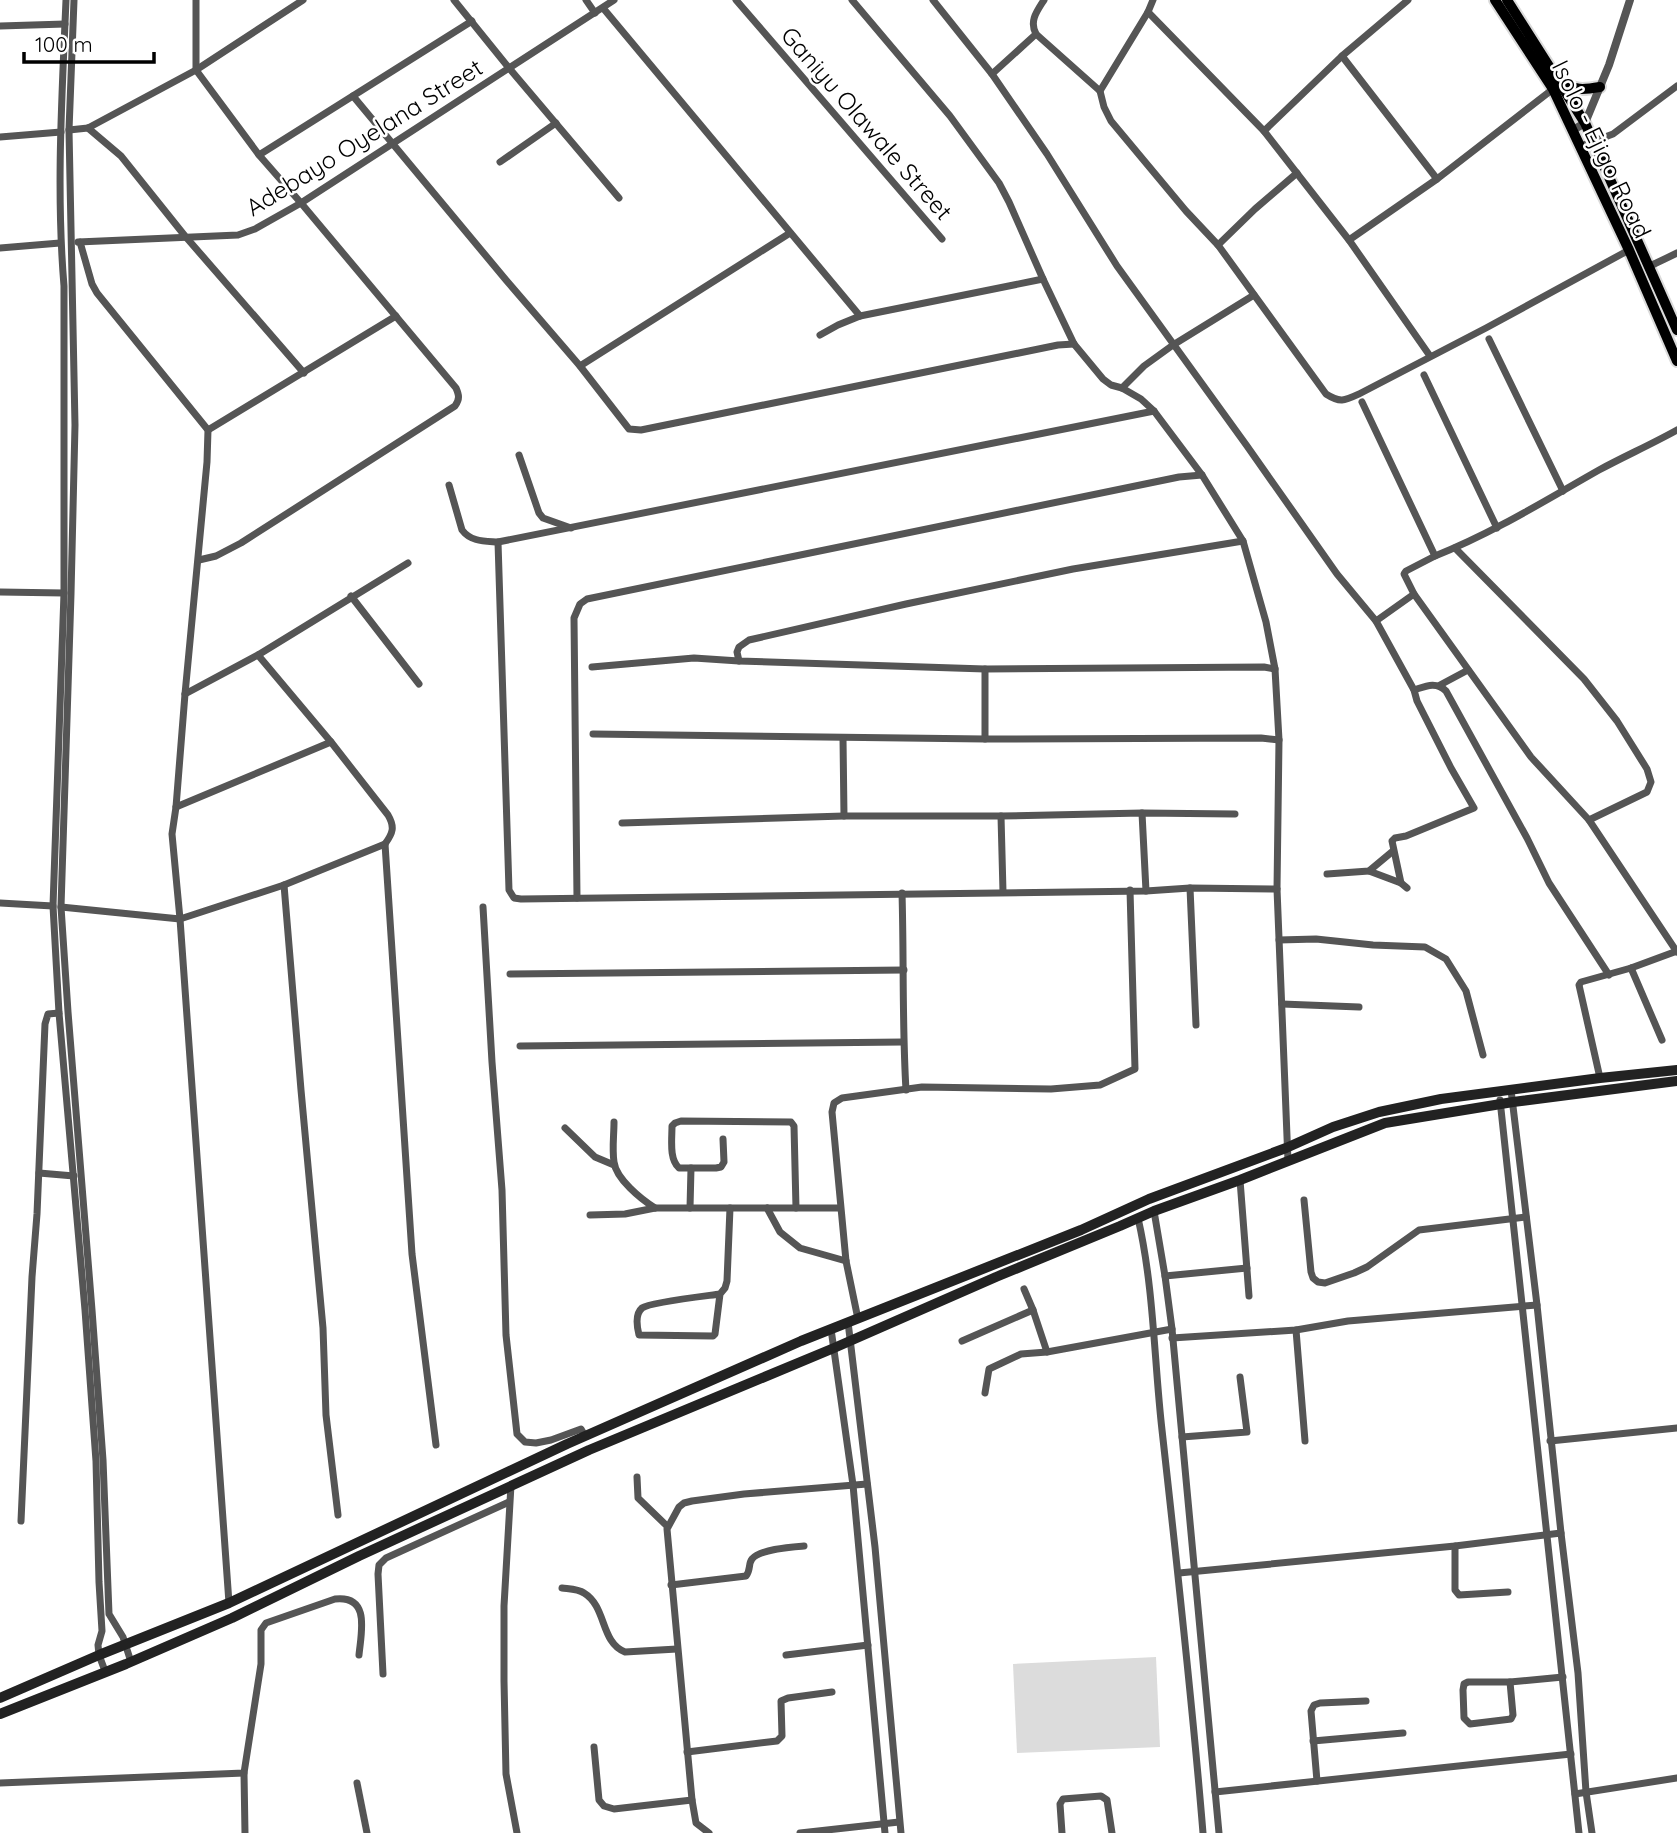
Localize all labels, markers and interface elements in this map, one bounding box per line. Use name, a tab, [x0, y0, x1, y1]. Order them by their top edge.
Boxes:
street label: Ganiyu Olawale Street	[775, 20, 959, 226]
scale bar	[24, 21, 154, 65]
text: 100 m	[35, 31, 93, 57]
street label: Adebayo Oyelana Street	[240, 52, 488, 222]
street label: Isolo - Ejigo Road	[1546, 55, 1658, 243]

